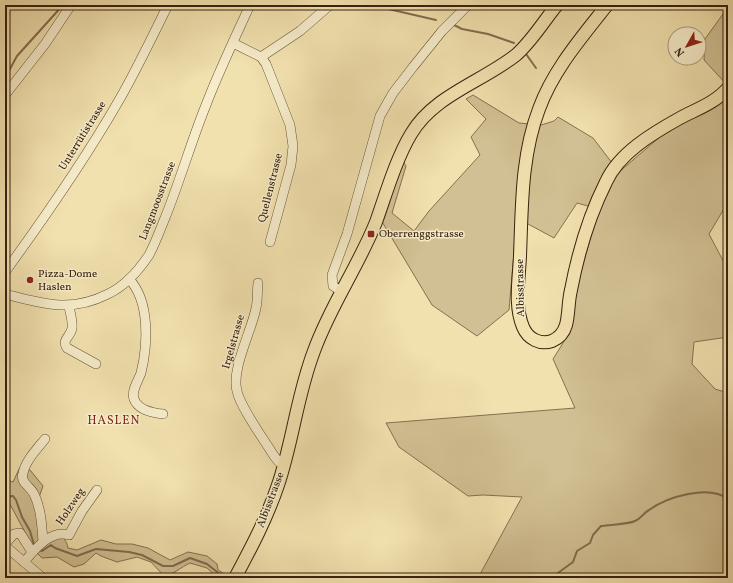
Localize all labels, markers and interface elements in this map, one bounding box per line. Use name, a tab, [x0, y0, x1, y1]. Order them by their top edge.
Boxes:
north arrow	[667, 26, 707, 66]
text: N	[672, 44, 689, 59]
street label: Unterrütistrasse	[56, 99, 110, 173]
street label: Quellenstrasse	[255, 152, 287, 224]
street label: Langmoosstrasse	[136, 159, 180, 243]
place label: Oberrenggstrasse	[379, 227, 464, 242]
marker: Oberrenggstrasse	[366, 229, 376, 239]
street label: Albisstrasse	[513, 259, 529, 317]
place label: Pizza-Dome Haslen	[38, 267, 97, 295]
marker: Pizza-Dome Haslen	[25, 275, 35, 285]
street label: Irgelstrasse	[219, 313, 249, 371]
district label: HASLEN	[88, 413, 140, 429]
street label: Albisstrasse	[254, 470, 288, 530]
street label: Holzweg	[53, 485, 89, 529]

